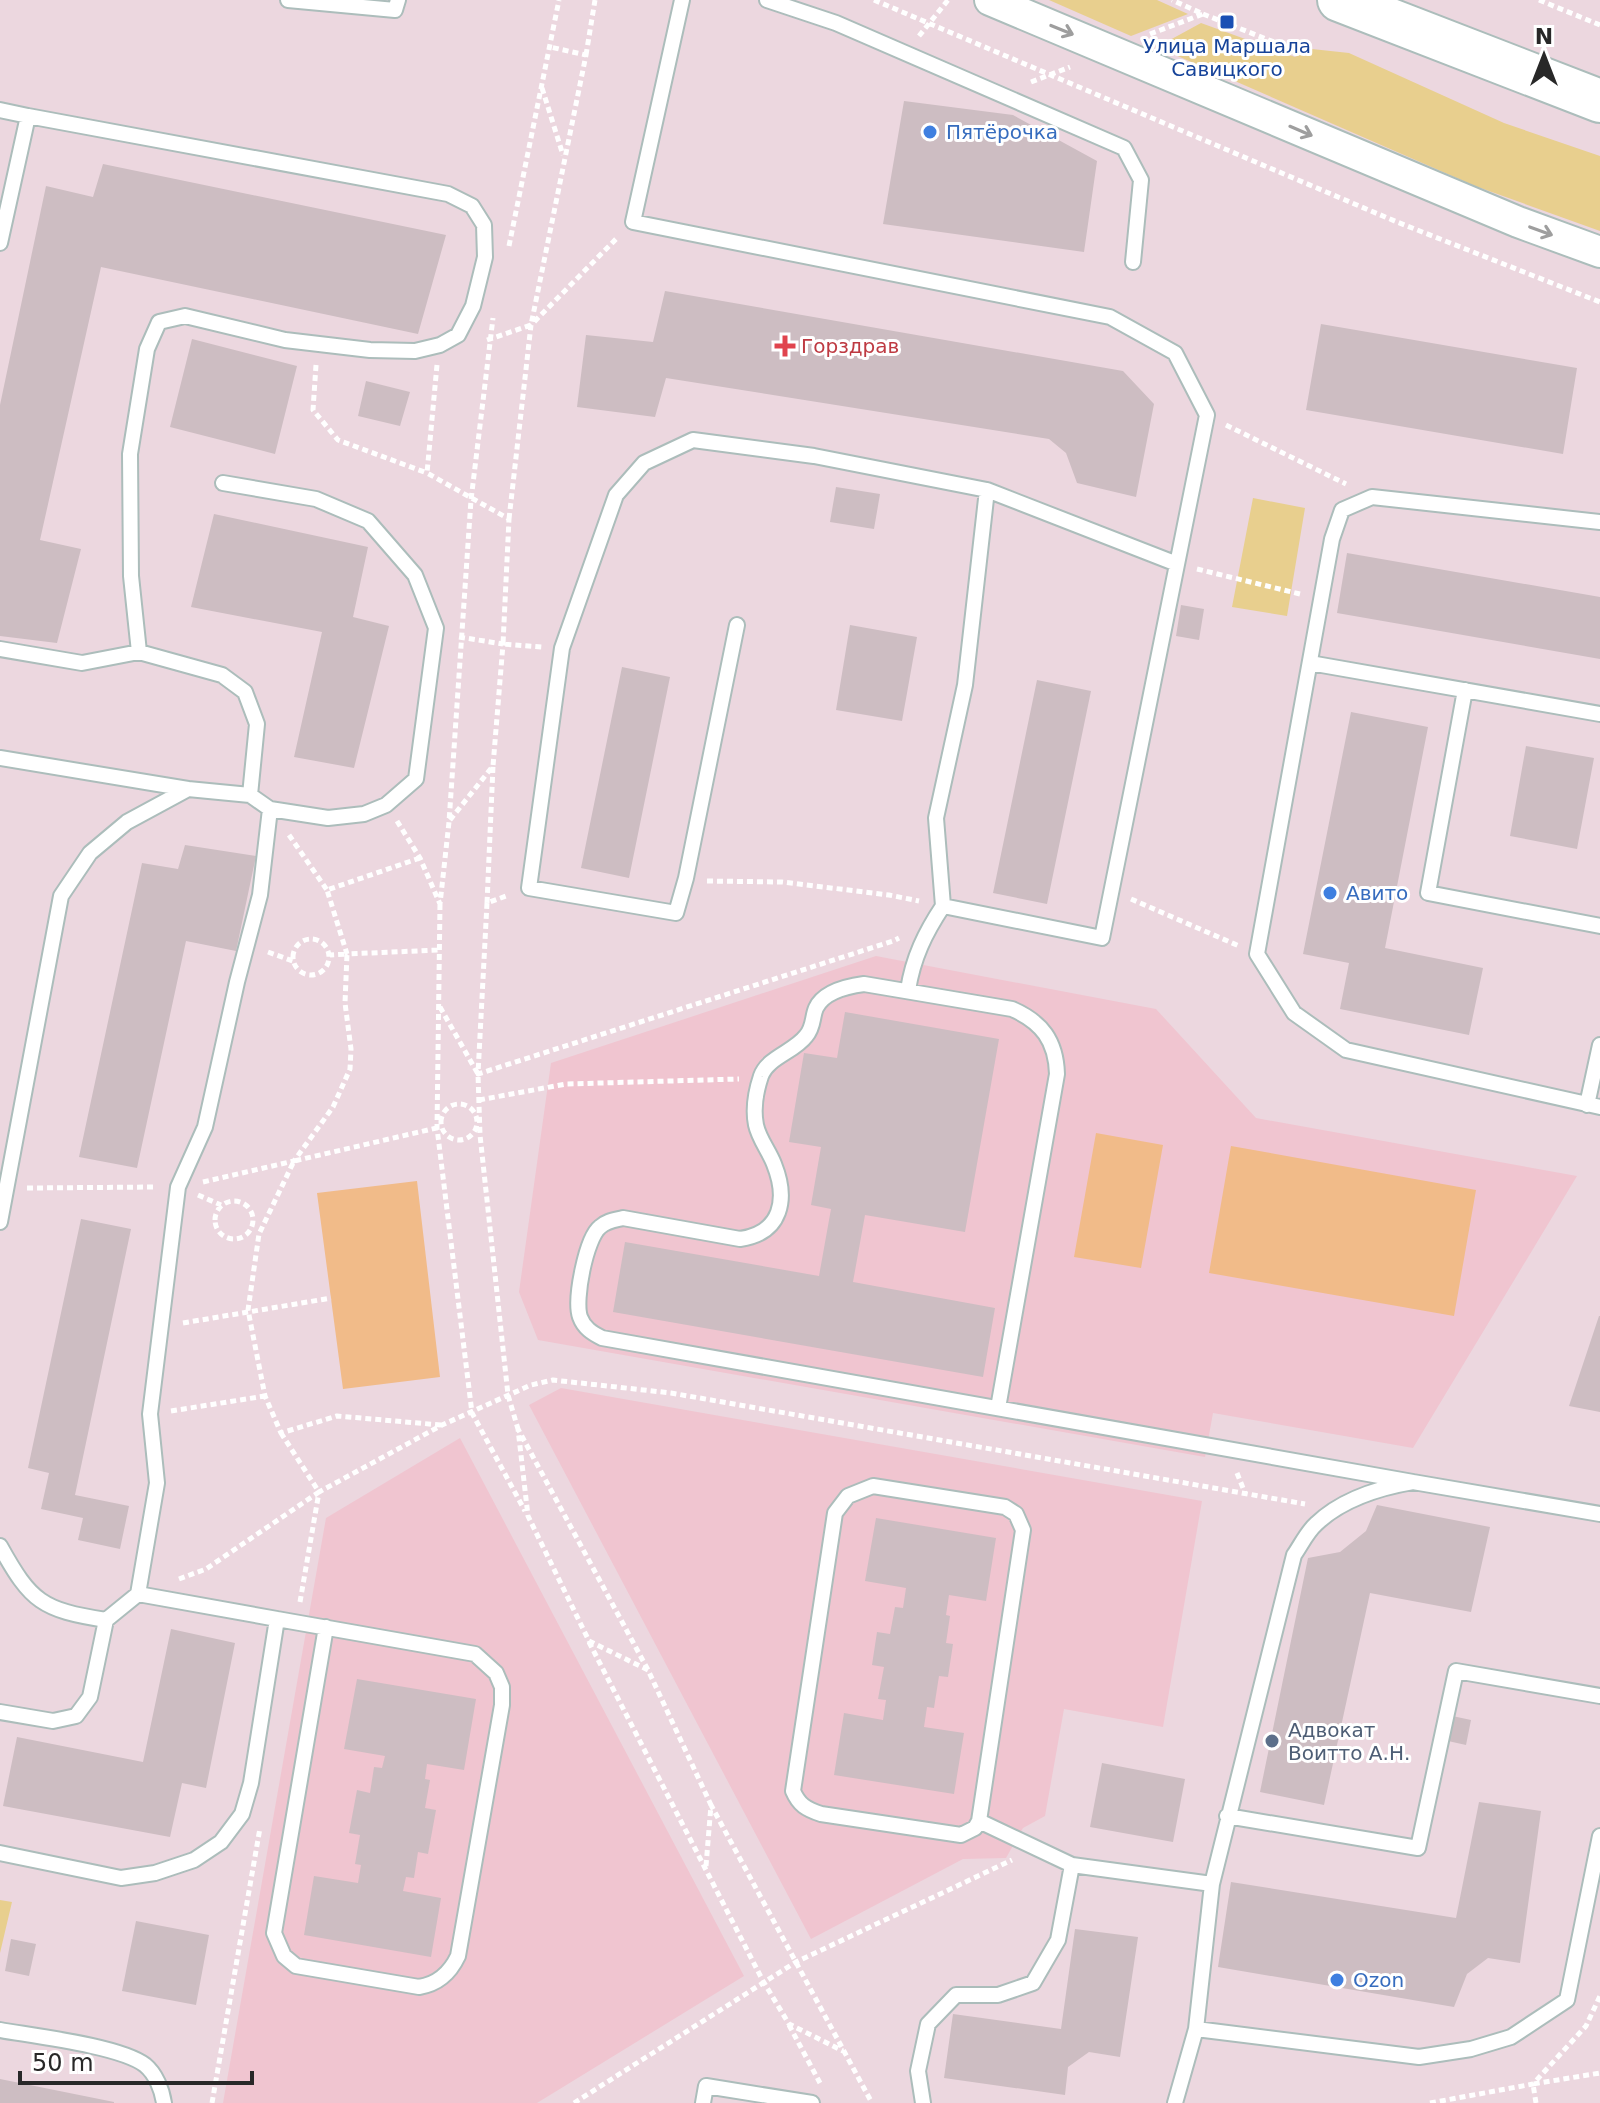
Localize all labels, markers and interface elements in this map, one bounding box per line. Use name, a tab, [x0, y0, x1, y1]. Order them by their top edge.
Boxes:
marker: Улица Маршала Савицкого	[1218, 13, 1236, 31]
north arrow	[1504, 16, 1584, 96]
one-way arrow	[1049, 23, 1074, 38]
text: N	[1535, 24, 1553, 49]
place label: Улица Маршала Савицкого	[1143, 34, 1311, 81]
place label: Пятёрочка	[946, 120, 1058, 144]
marker: Пятёрочка	[921, 123, 939, 141]
one-way arrow	[1289, 124, 1313, 139]
one-way arrow	[1529, 224, 1554, 239]
place label: Горздрав	[801, 334, 899, 358]
marker: Горздрав	[776, 337, 794, 355]
place label: Авито	[1346, 881, 1408, 905]
marker: Авито	[1321, 884, 1339, 902]
place label: Адвокат Воитто А.Н.	[1288, 1718, 1410, 1765]
marker: Адвокат Воитто А.Н.	[1263, 1732, 1281, 1750]
place label: Ozon	[1353, 1968, 1404, 1992]
marker: Ozon	[1328, 1971, 1346, 1989]
scale bar	[20, 2035, 252, 2085]
text: 50 m	[32, 2049, 94, 2077]

